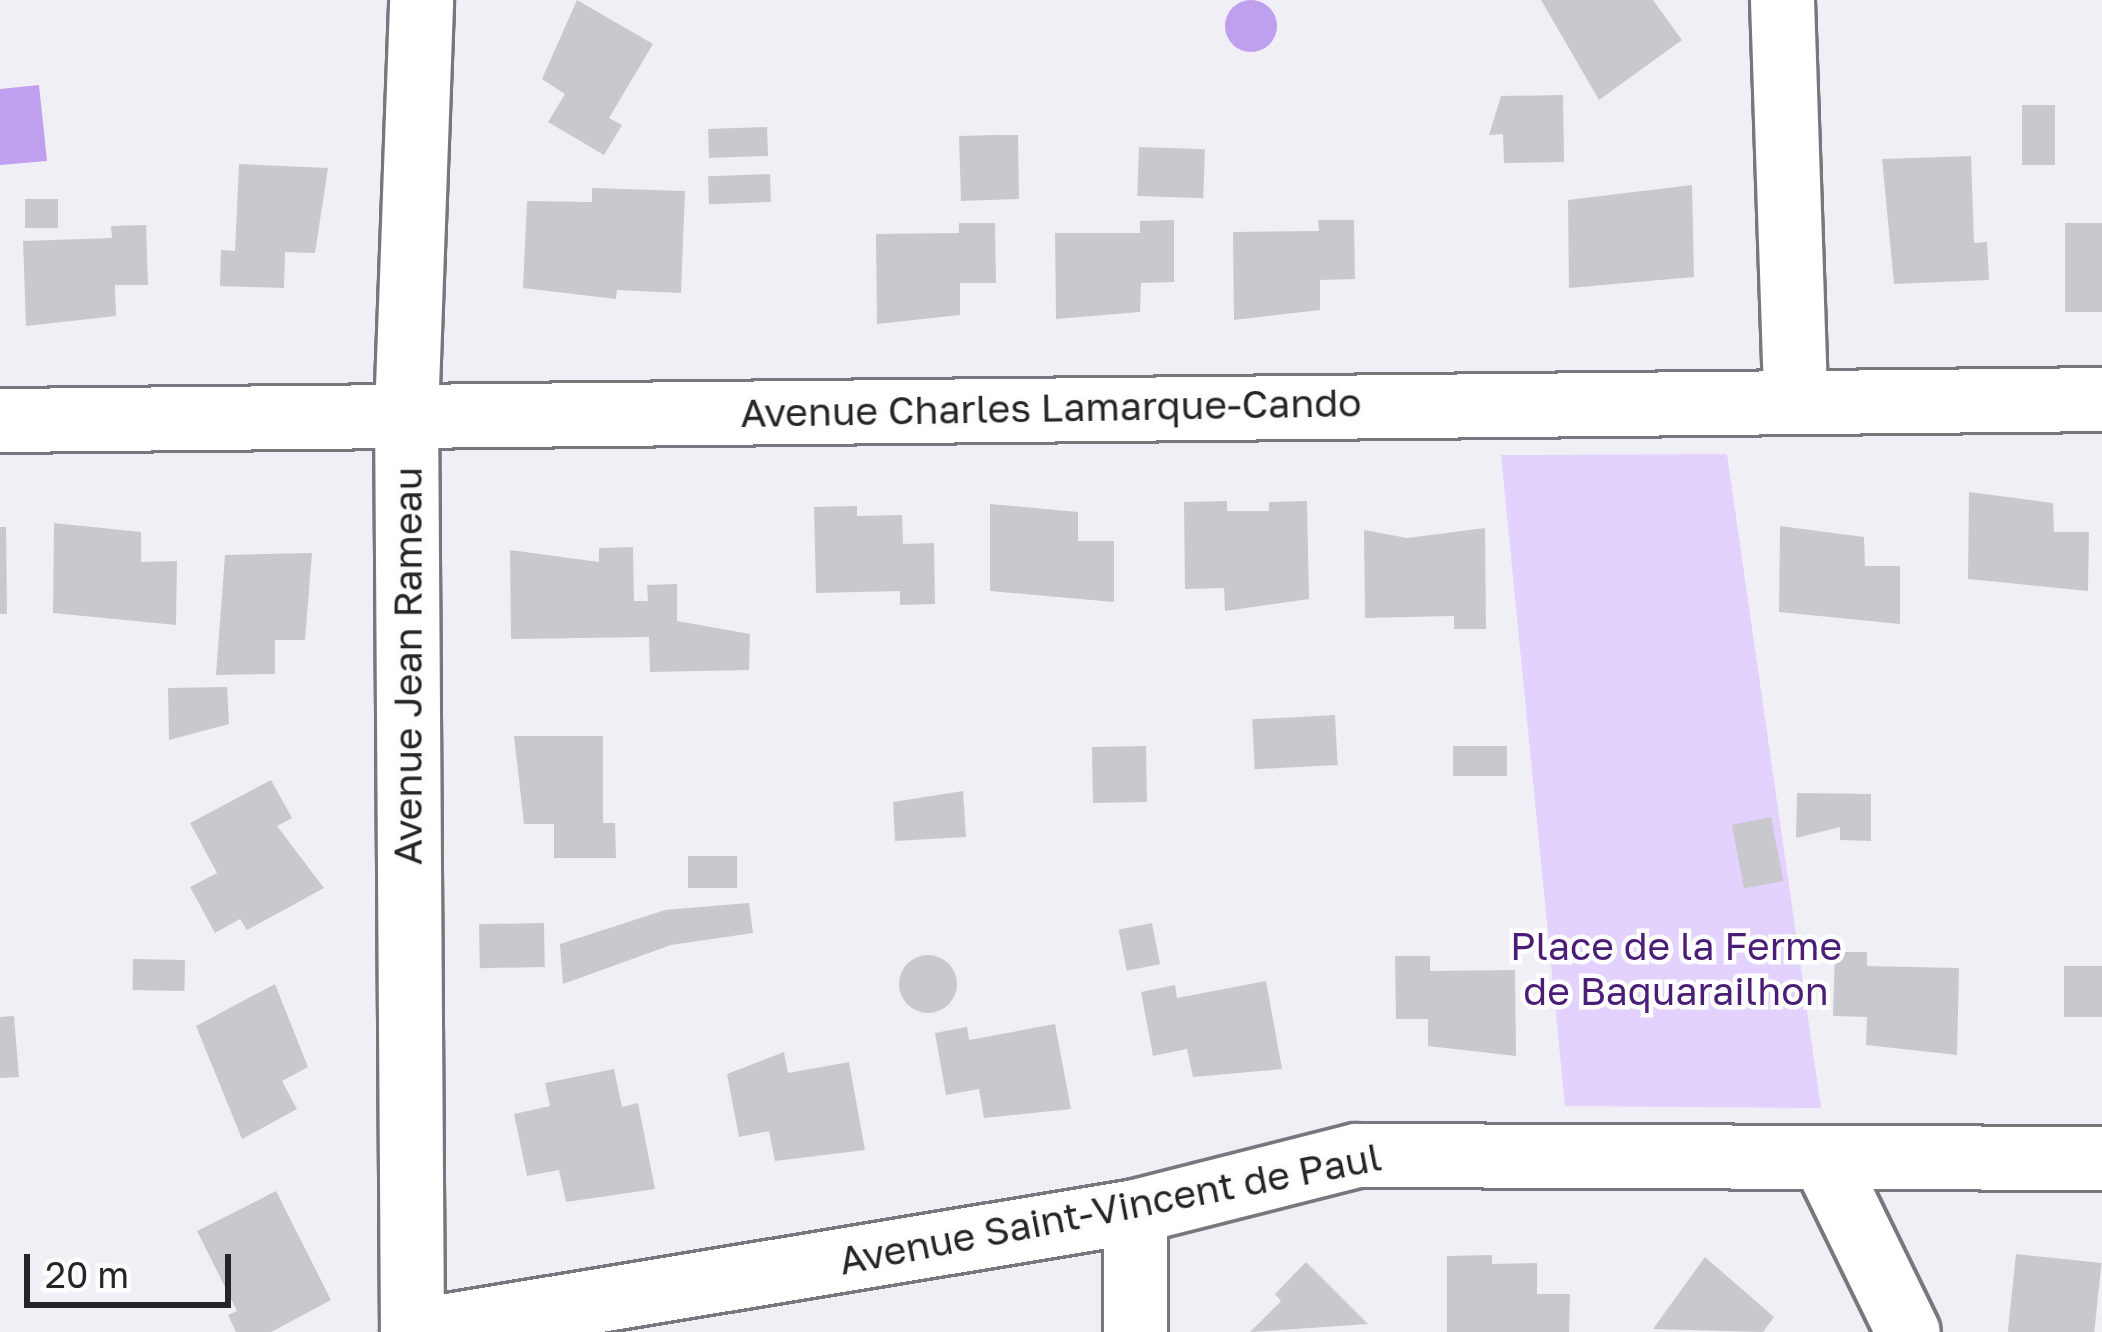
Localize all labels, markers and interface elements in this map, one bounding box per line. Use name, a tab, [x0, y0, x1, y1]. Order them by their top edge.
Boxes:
street label: Avenue Charles Lamarque-Cando	[740, 379, 1362, 437]
street label: Avenue Jean Rameau	[385, 467, 431, 865]
park label: Place de la Ferme de Baquarailhon	[1510, 924, 1842, 1015]
street label: Avenue Saint-Vincent de Paul	[835, 1133, 1385, 1285]
scale bar	[30, 1230, 237, 1304]
text: 20 m	[45, 1253, 129, 1296]

